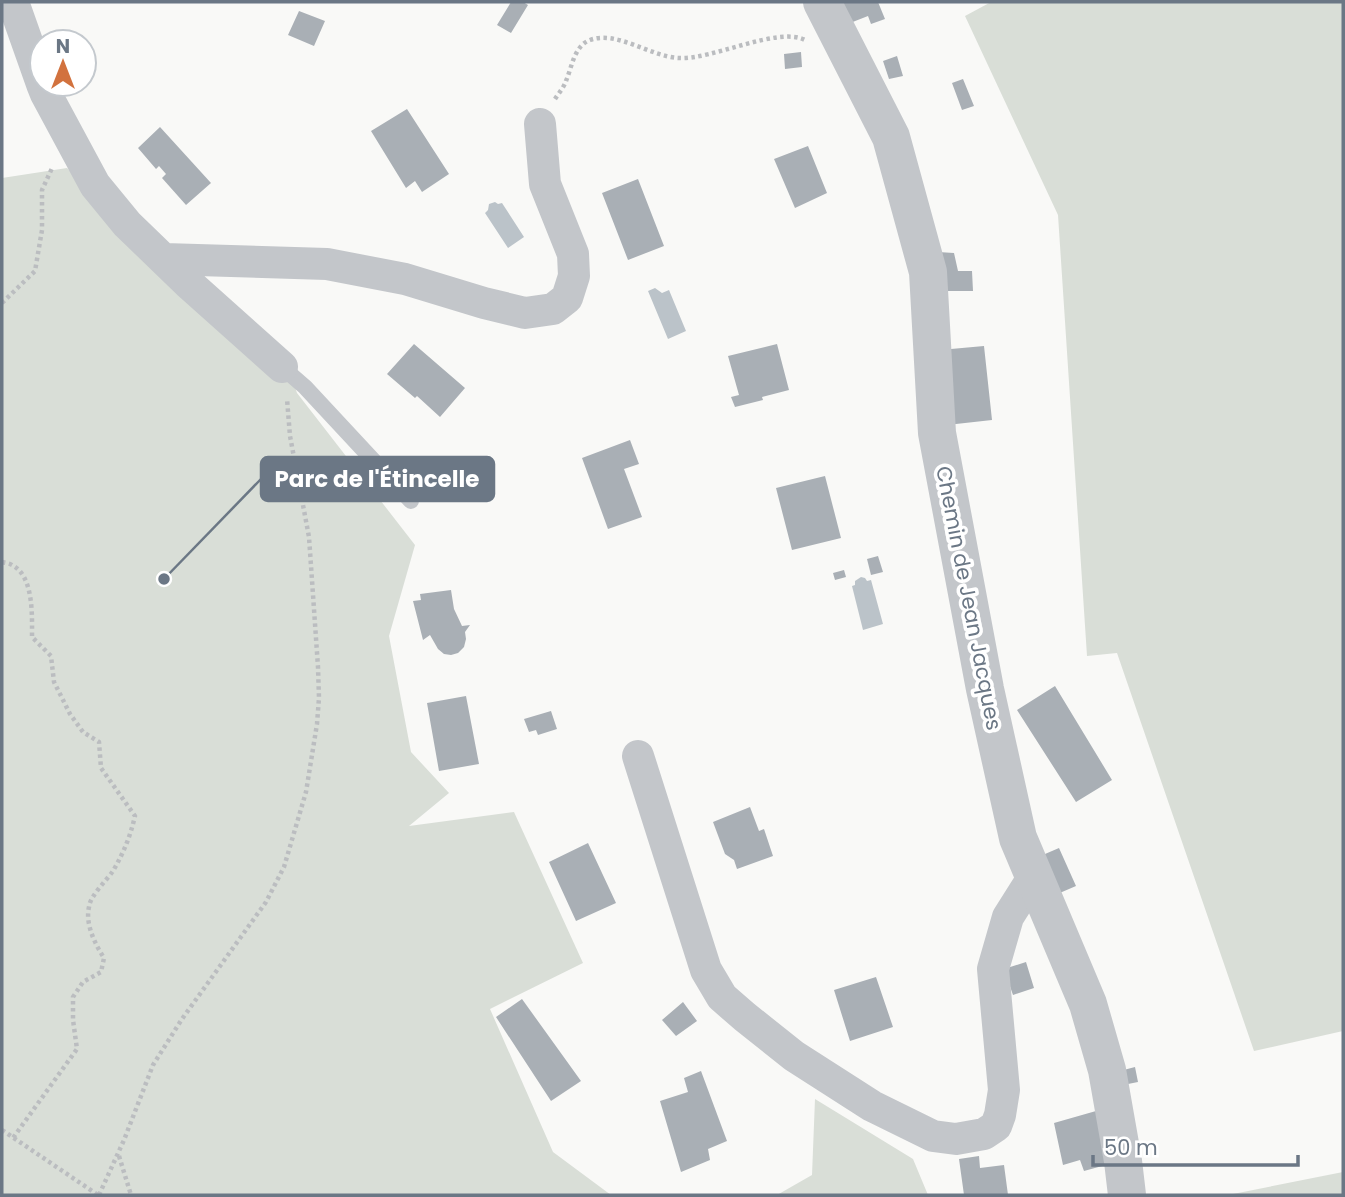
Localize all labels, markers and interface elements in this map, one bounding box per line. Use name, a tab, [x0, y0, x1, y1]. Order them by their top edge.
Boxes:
north arrow	[28, 28, 98, 98]
text: N	[56, 33, 70, 60]
callout: Parc de l'Étincelle	[261, 457, 494, 501]
text: Parc de l'Étincelle	[274, 463, 480, 495]
street label: Chemin de Jean Jacques	[929, 463, 1009, 733]
scale bar	[1093, 1124, 1298, 1168]
text: 50 m	[1104, 1133, 1158, 1162]

